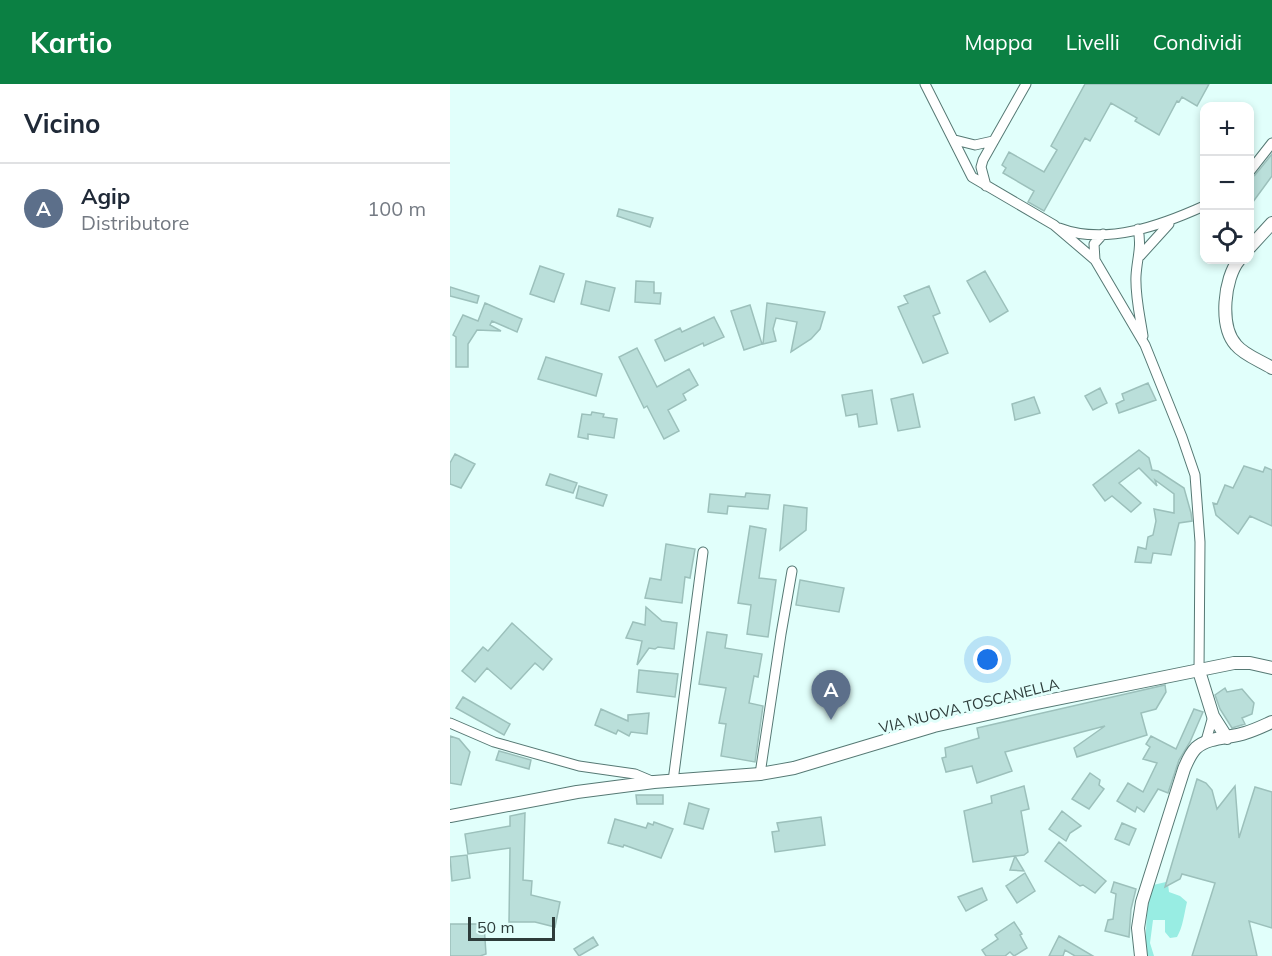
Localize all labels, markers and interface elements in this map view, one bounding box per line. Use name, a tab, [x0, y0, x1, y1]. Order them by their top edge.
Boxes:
text: Kartio	[30, 25, 112, 60]
text: Mappa	[964, 29, 1033, 55]
text: Livelli	[1066, 29, 1120, 55]
text: Condividi	[1153, 29, 1242, 55]
map controls	[1200, 102, 1254, 264]
button: +	[1200, 102, 1254, 156]
text: Vicino	[24, 107, 101, 140]
button: −	[1200, 156, 1254, 210]
text: Agip	[81, 182, 130, 210]
text: A	[36, 196, 51, 221]
text: 100 m	[367, 196, 426, 221]
text: Distributore	[81, 210, 189, 235]
button: locate	[1200, 210, 1254, 264]
your location	[973, 645, 1002, 674]
pin: A	[812, 670, 850, 720]
street label: VIA NUOVA TOSCANELLA	[877, 674, 1061, 737]
scale bar	[468, 914, 555, 942]
text: 50 m	[477, 917, 514, 937]

